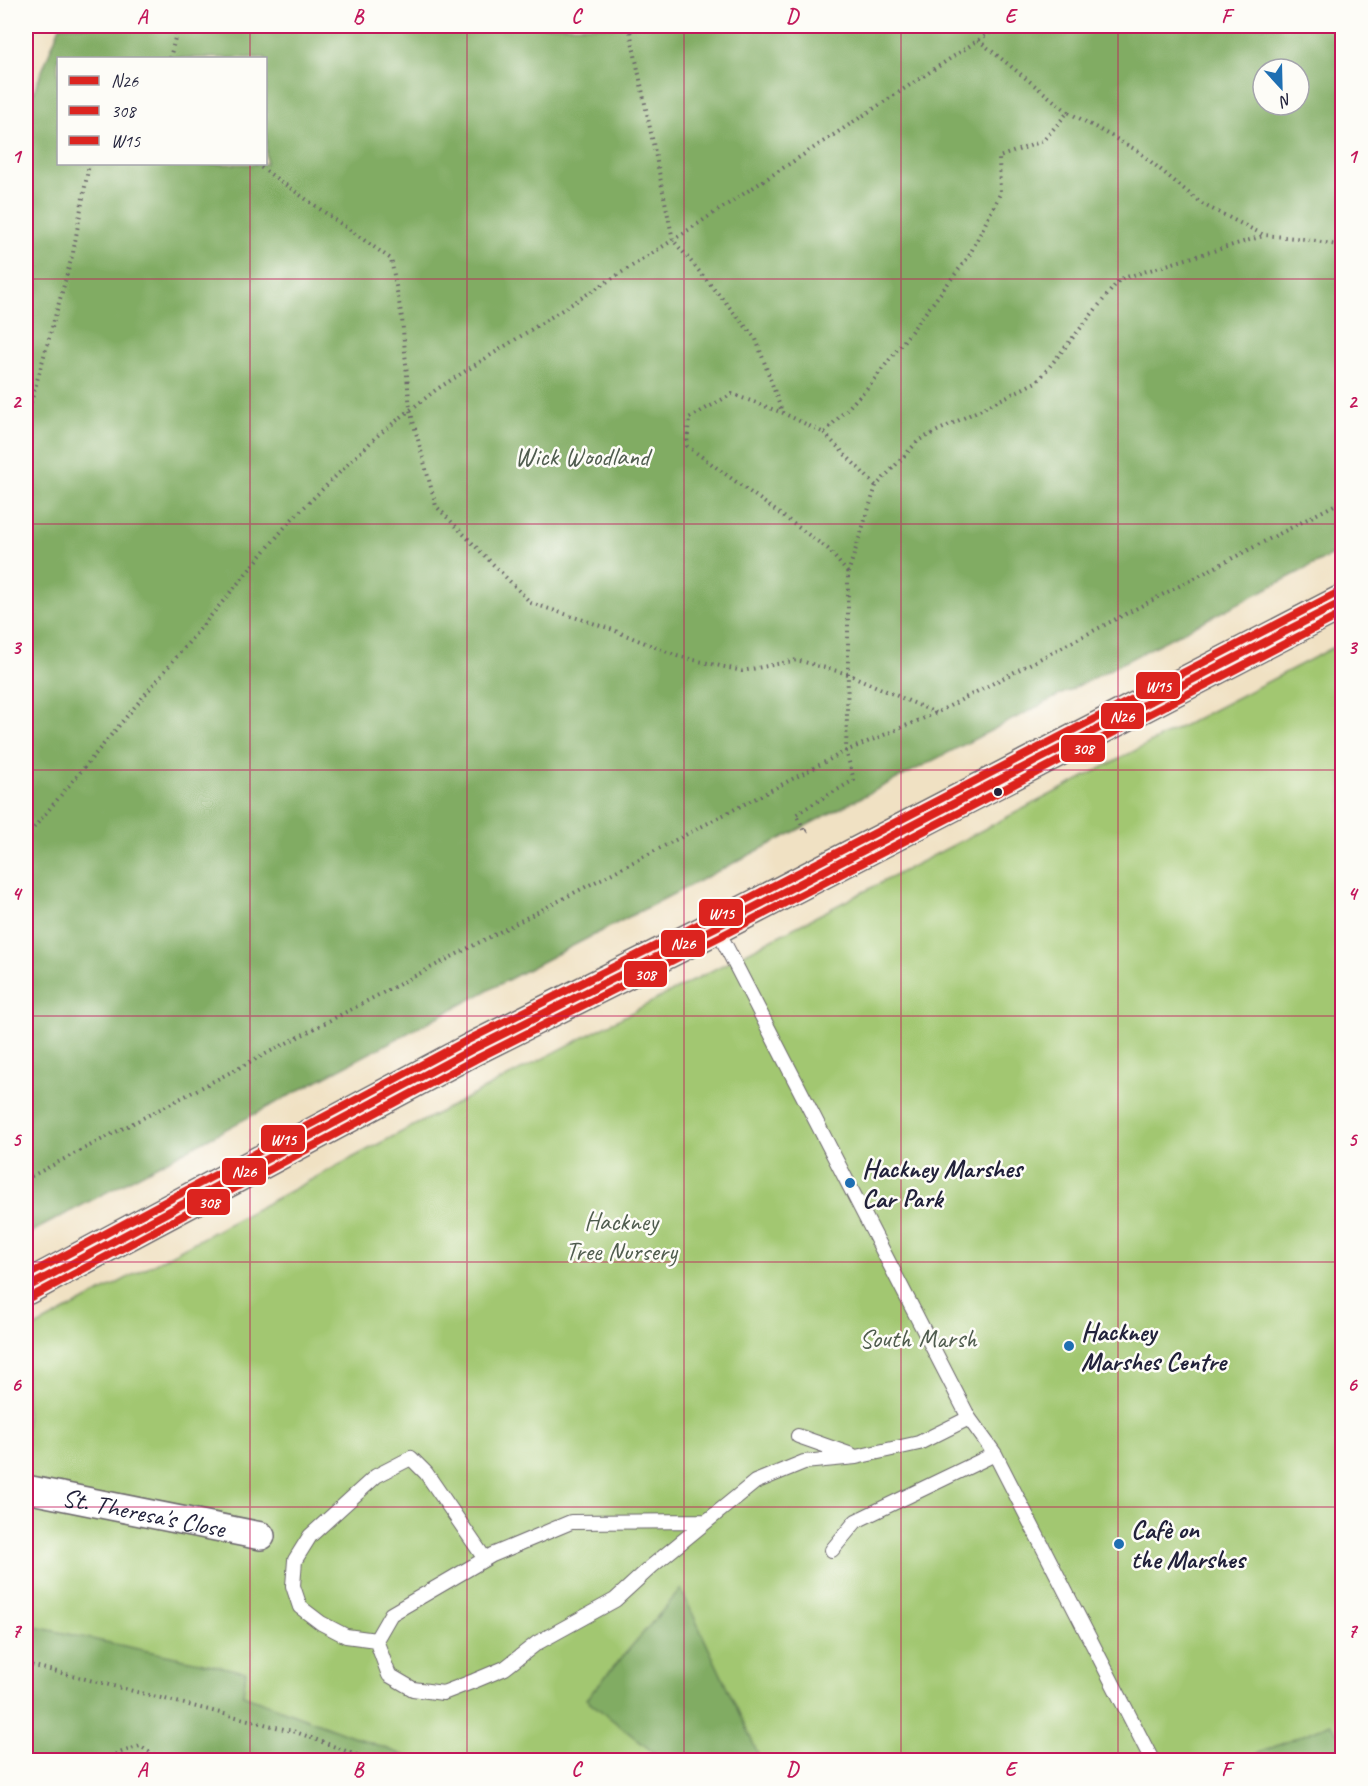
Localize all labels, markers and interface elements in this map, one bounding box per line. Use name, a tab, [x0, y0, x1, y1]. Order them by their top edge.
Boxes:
text: A	[137, 4, 149, 29]
text: B	[353, 4, 365, 29]
text: C	[571, 4, 583, 29]
text: D	[786, 4, 800, 29]
text: E	[1005, 4, 1019, 29]
text: F	[1221, 4, 1235, 29]
legend	[57, 57, 267, 165]
north arrow	[1251, 57, 1311, 117]
text: N26	[111, 70, 139, 92]
text: N	[1275, 89, 1295, 112]
text: 308	[111, 100, 137, 122]
text: W15	[111, 130, 141, 152]
text: 1	[12, 144, 23, 169]
text: 1	[1348, 144, 1359, 169]
text: 2	[12, 389, 23, 414]
text: 2	[1348, 389, 1359, 414]
park label: Wick Woodland	[515, 440, 653, 473]
text: 3	[12, 635, 23, 660]
text: 3	[1348, 635, 1359, 660]
line badge: W15	[1135, 671, 1181, 700]
text: W15	[1145, 677, 1173, 697]
line badge: N26	[1100, 702, 1145, 730]
text: N26	[1110, 707, 1136, 727]
line badge: 308	[1060, 734, 1106, 763]
text: 308	[1072, 739, 1096, 759]
unlabelled marker	[992, 786, 1004, 798]
text: 4	[12, 881, 24, 906]
text: 4	[1348, 881, 1360, 906]
line badge: W15	[698, 898, 744, 927]
text: W15	[708, 904, 736, 924]
line badge: N26	[660, 929, 706, 958]
text: N26	[671, 934, 697, 954]
line badge: 308	[623, 960, 668, 988]
text: 308	[634, 965, 658, 985]
line badge: W15	[260, 1124, 306, 1153]
text: 5	[12, 1127, 23, 1152]
text: 5	[1348, 1127, 1359, 1152]
text: W15	[270, 1130, 298, 1150]
place label: Hackney Marshes Car Park	[862, 1152, 1025, 1215]
line badge: N26	[221, 1157, 267, 1186]
text: N26	[232, 1162, 258, 1182]
marker: Hackney Marshes Car Park	[843, 1176, 857, 1190]
line badge: 308	[186, 1188, 231, 1216]
text: 308	[198, 1193, 222, 1213]
park label: Hackney Tree Nursery	[565, 1205, 679, 1268]
place label: Hackney Marshes Centre	[1081, 1315, 1228, 1378]
park label: South Marsh	[859, 1322, 978, 1355]
marker: Hackney Marshes Centre	[1062, 1339, 1076, 1353]
text: 6	[11, 1372, 22, 1397]
text: 6	[1347, 1372, 1358, 1397]
street label: St. Theresa's Close	[59, 1481, 229, 1546]
place label: Cafè on the Marshes	[1131, 1513, 1247, 1576]
marker: Cafè on the Marshes	[1112, 1537, 1126, 1551]
text: 7	[12, 1618, 23, 1643]
text: 7	[1348, 1618, 1359, 1643]
text: A	[137, 1757, 149, 1782]
text: B	[353, 1757, 365, 1782]
text: C	[571, 1757, 583, 1782]
text: D	[786, 1757, 800, 1782]
text: E	[1005, 1757, 1019, 1782]
text: F	[1221, 1757, 1235, 1782]

